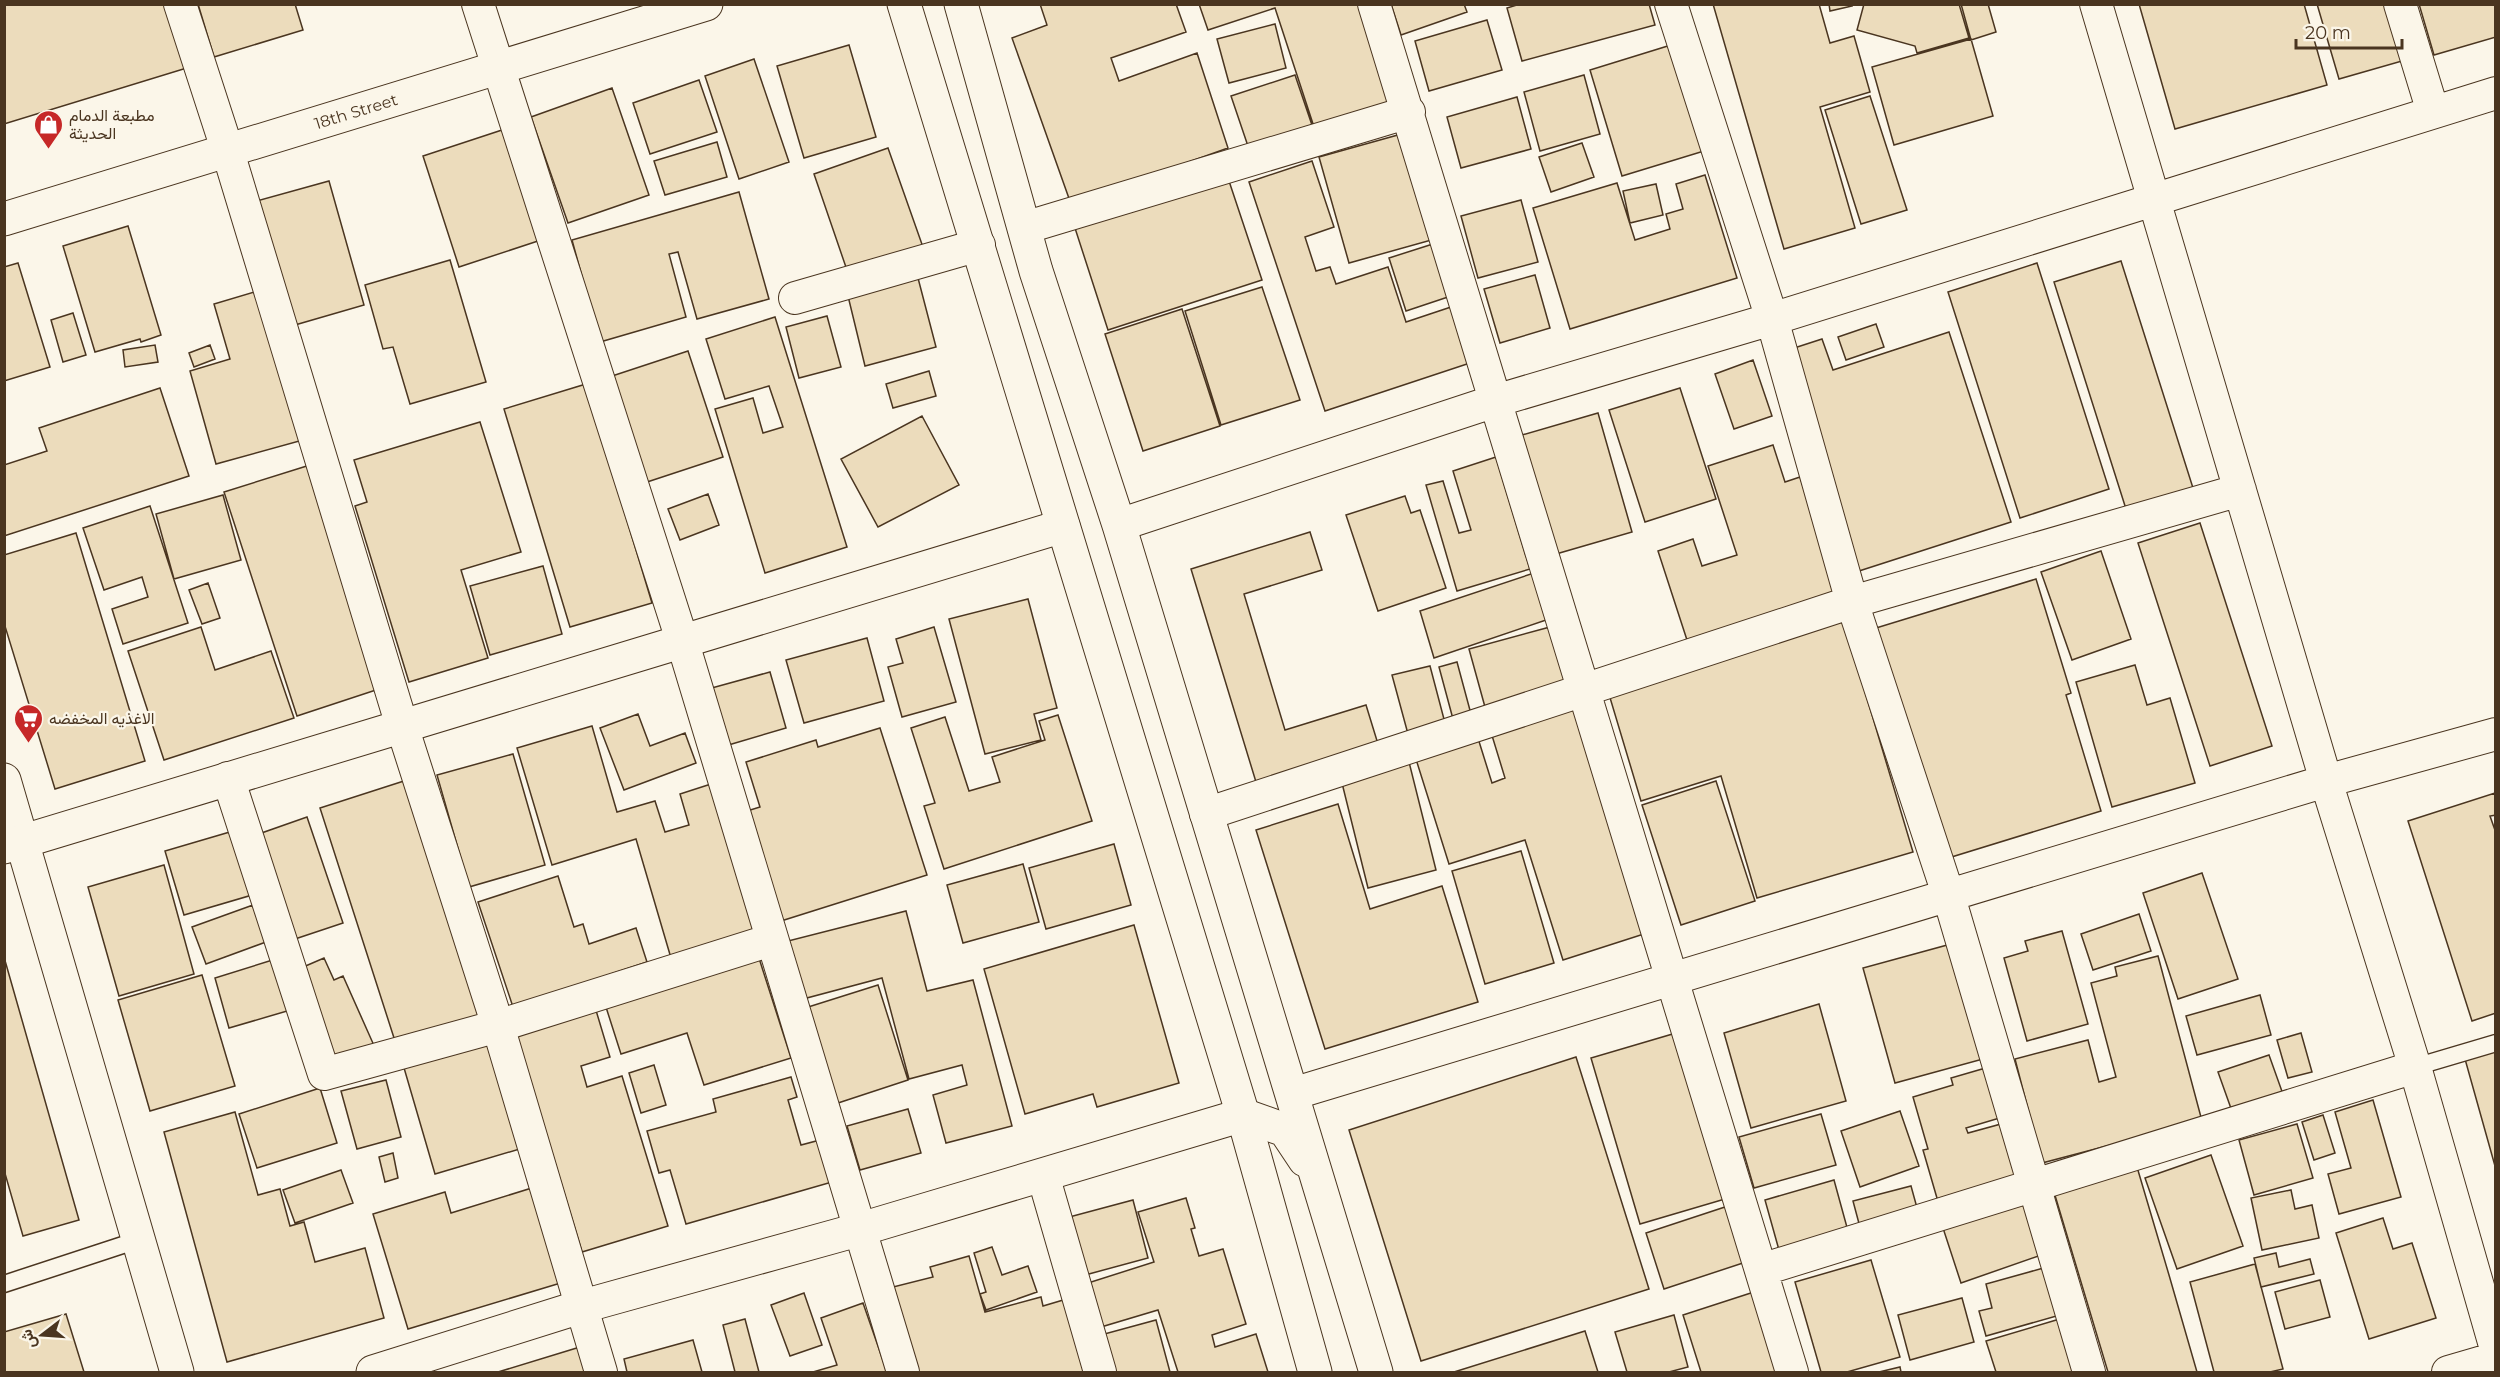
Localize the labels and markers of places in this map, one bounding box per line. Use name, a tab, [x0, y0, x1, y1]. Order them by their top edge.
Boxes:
place label: مطبعة الدمام الحديثة	[69, 106, 155, 143]
shop icon: مطبعة الدمام الحديثة	[32, 108, 64, 150]
supermarket icon: الاغذيه المخفضه	[12, 702, 44, 744]
place label: الاغذيه المخفضه	[49, 709, 155, 728]

